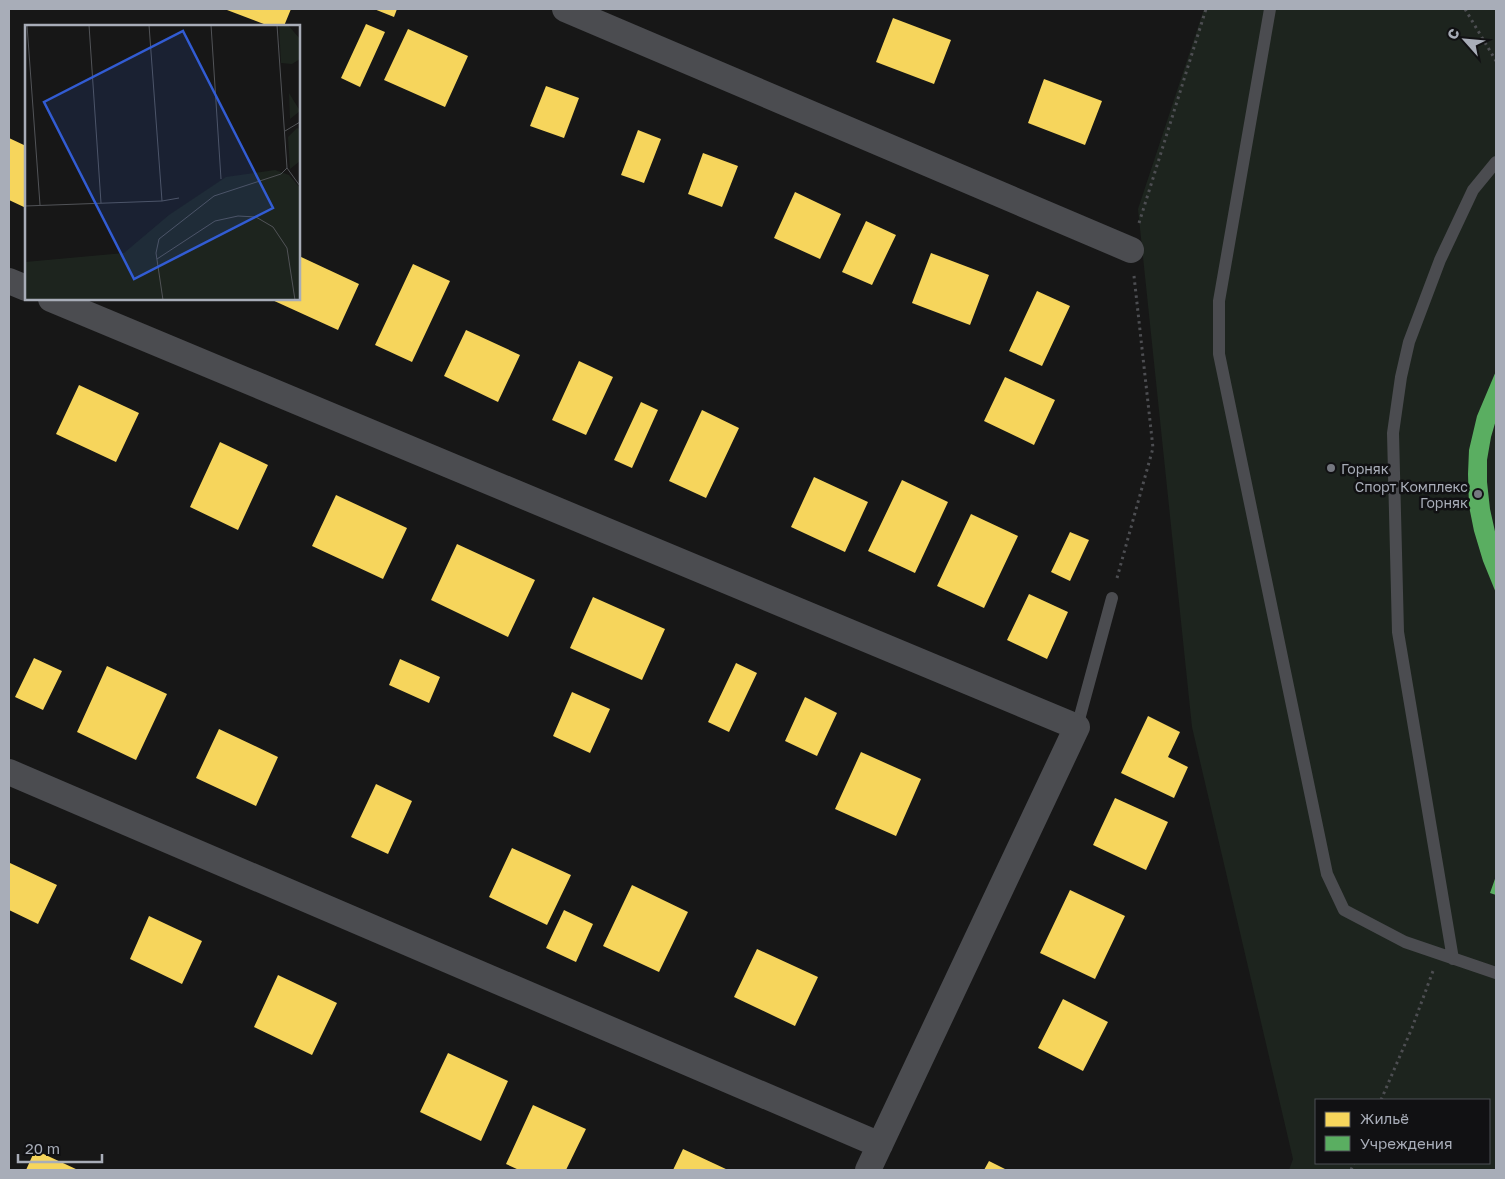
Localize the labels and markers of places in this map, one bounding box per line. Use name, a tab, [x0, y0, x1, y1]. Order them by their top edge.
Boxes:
place label: Горняк	[1341, 460, 1389, 477]
marker: Горняк	[1325, 462, 1337, 474]
place label: Спорт Комплекс Горняк	[1355, 478, 1468, 511]
marker: Спорт Комплекс Горняк	[1472, 488, 1484, 500]

